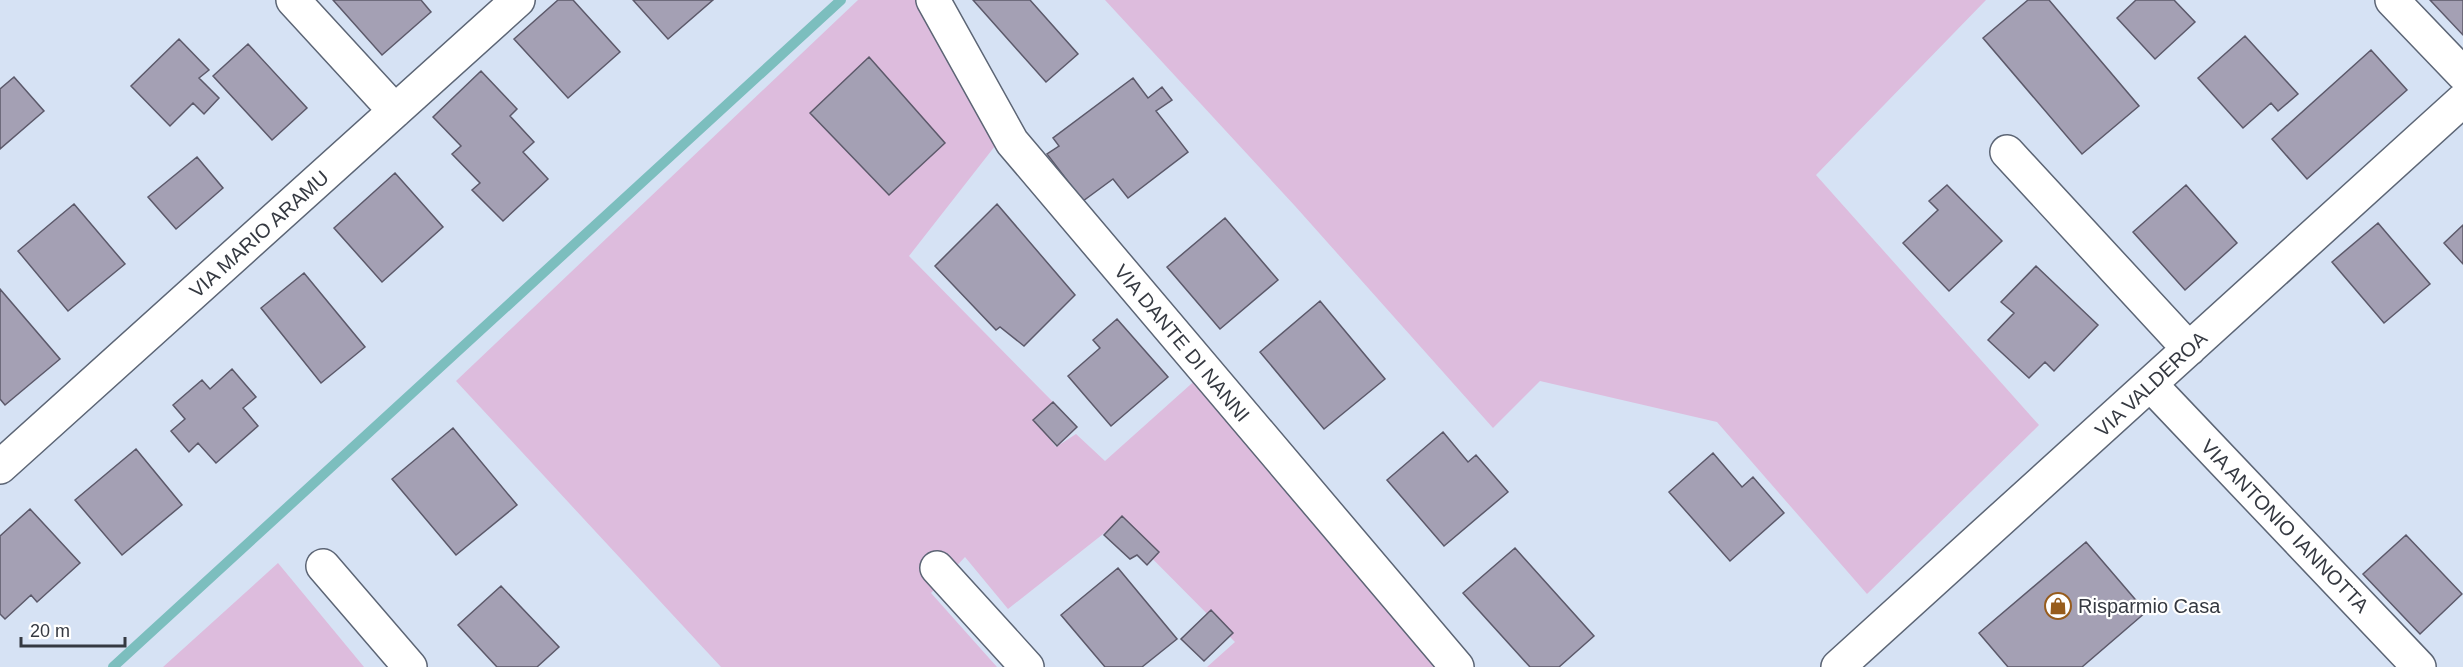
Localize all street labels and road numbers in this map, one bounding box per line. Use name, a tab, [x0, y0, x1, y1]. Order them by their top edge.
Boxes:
street label: VIA MARIO ARAMU	[185, 166, 333, 302]
street label: VIA DANTE DI NANNI	[1110, 260, 1254, 426]
street label: VIA VALDEROA	[2091, 326, 2212, 441]
street label: VIA ANTONIO IANNOTTA	[2197, 435, 2374, 617]

